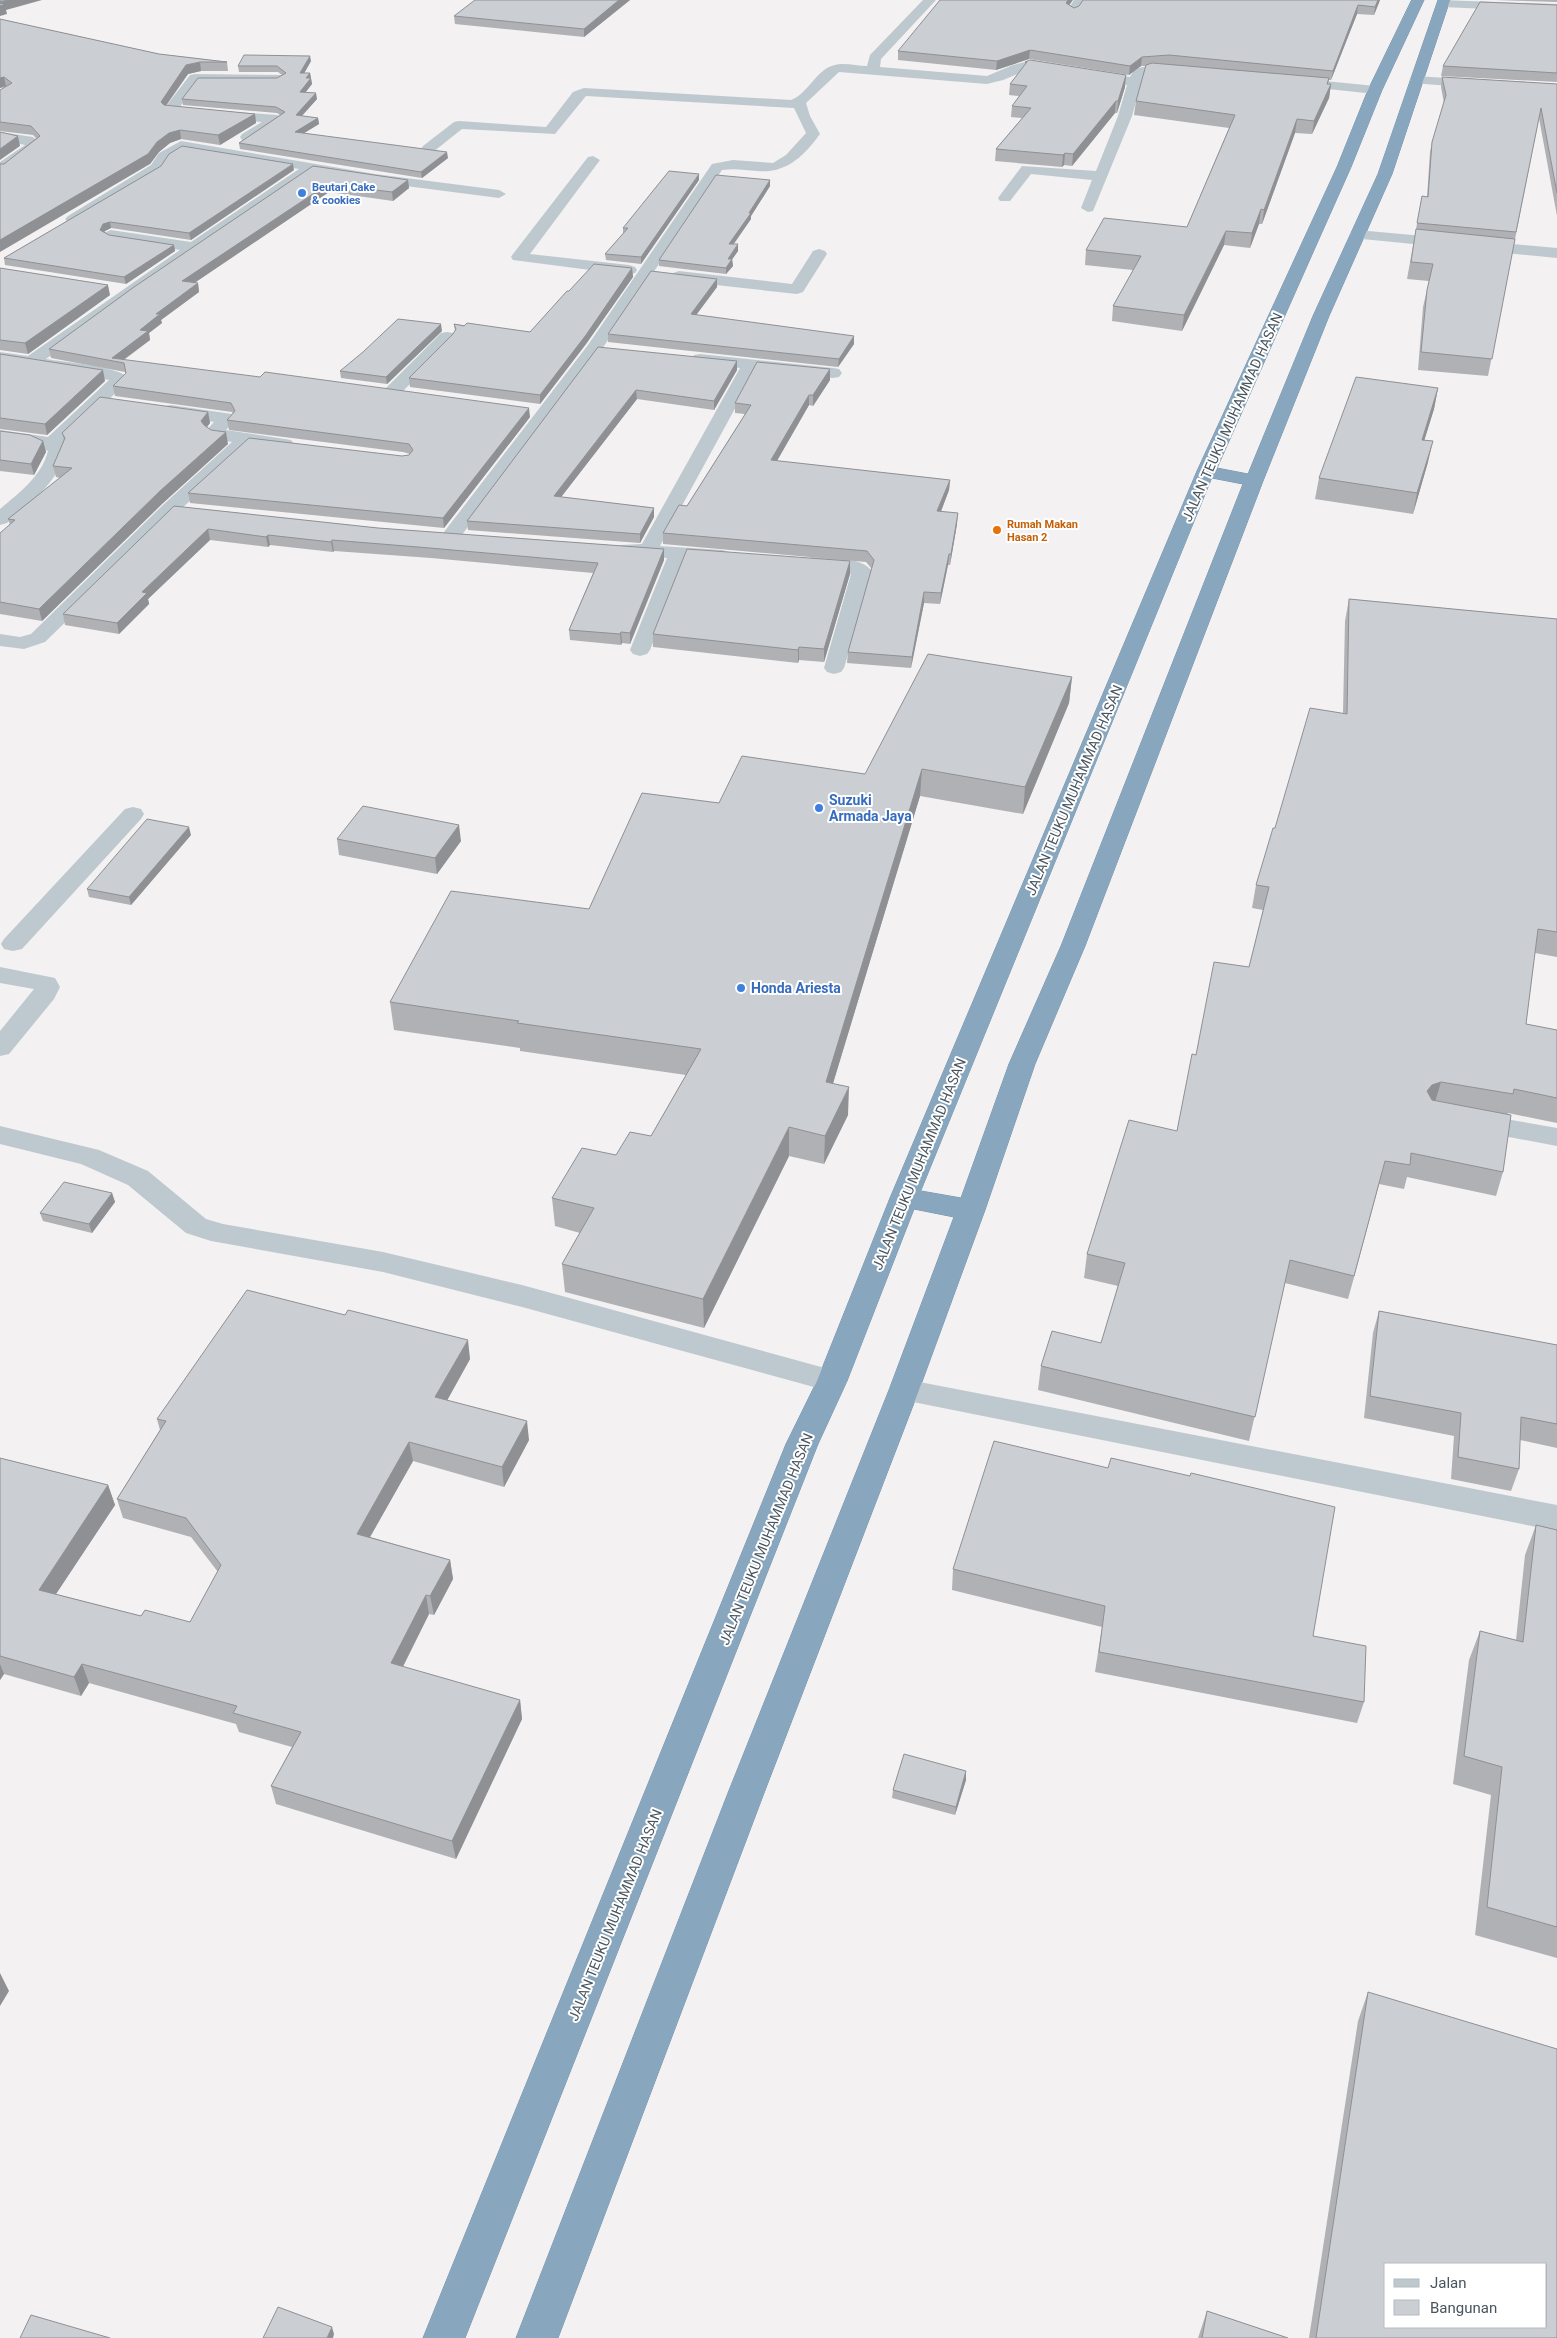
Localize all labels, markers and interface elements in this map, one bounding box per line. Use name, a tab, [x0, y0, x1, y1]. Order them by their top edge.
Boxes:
place label: Beutari Cake & cookies	[312, 181, 375, 207]
marker: Beutari Cake & cookies	[296, 187, 308, 199]
street label: JALAN TEUKU MUHAMMAD HASAN	[1179, 310, 1285, 524]
place label: Rumah Makan Hasan 2	[1007, 518, 1078, 544]
marker: Rumah Makan Hasan 2	[991, 524, 1003, 536]
street label: JALAN TEUKU MUHAMMAD HASAN	[1022, 682, 1126, 898]
place label: Suzuki Armada Jaya	[829, 792, 912, 824]
marker: Suzuki Armada Jaya	[813, 802, 825, 814]
place label: Honda Ariesta	[751, 980, 841, 996]
marker: Honda Ariesta	[735, 982, 747, 994]
street label: JALAN TEUKU MUHAMMAD HASAN	[869, 1056, 969, 1272]
street label: JALAN TEUKU MUHAMMAD HASAN	[716, 1431, 816, 1647]
street label: JALAN TEUKU MUHAMMAD HASAN	[565, 1807, 665, 2023]
legend	[1384, 2263, 1547, 2328]
text: Jalan	[1430, 2274, 1467, 2292]
text: Bangunan	[1430, 2299, 1497, 2317]

